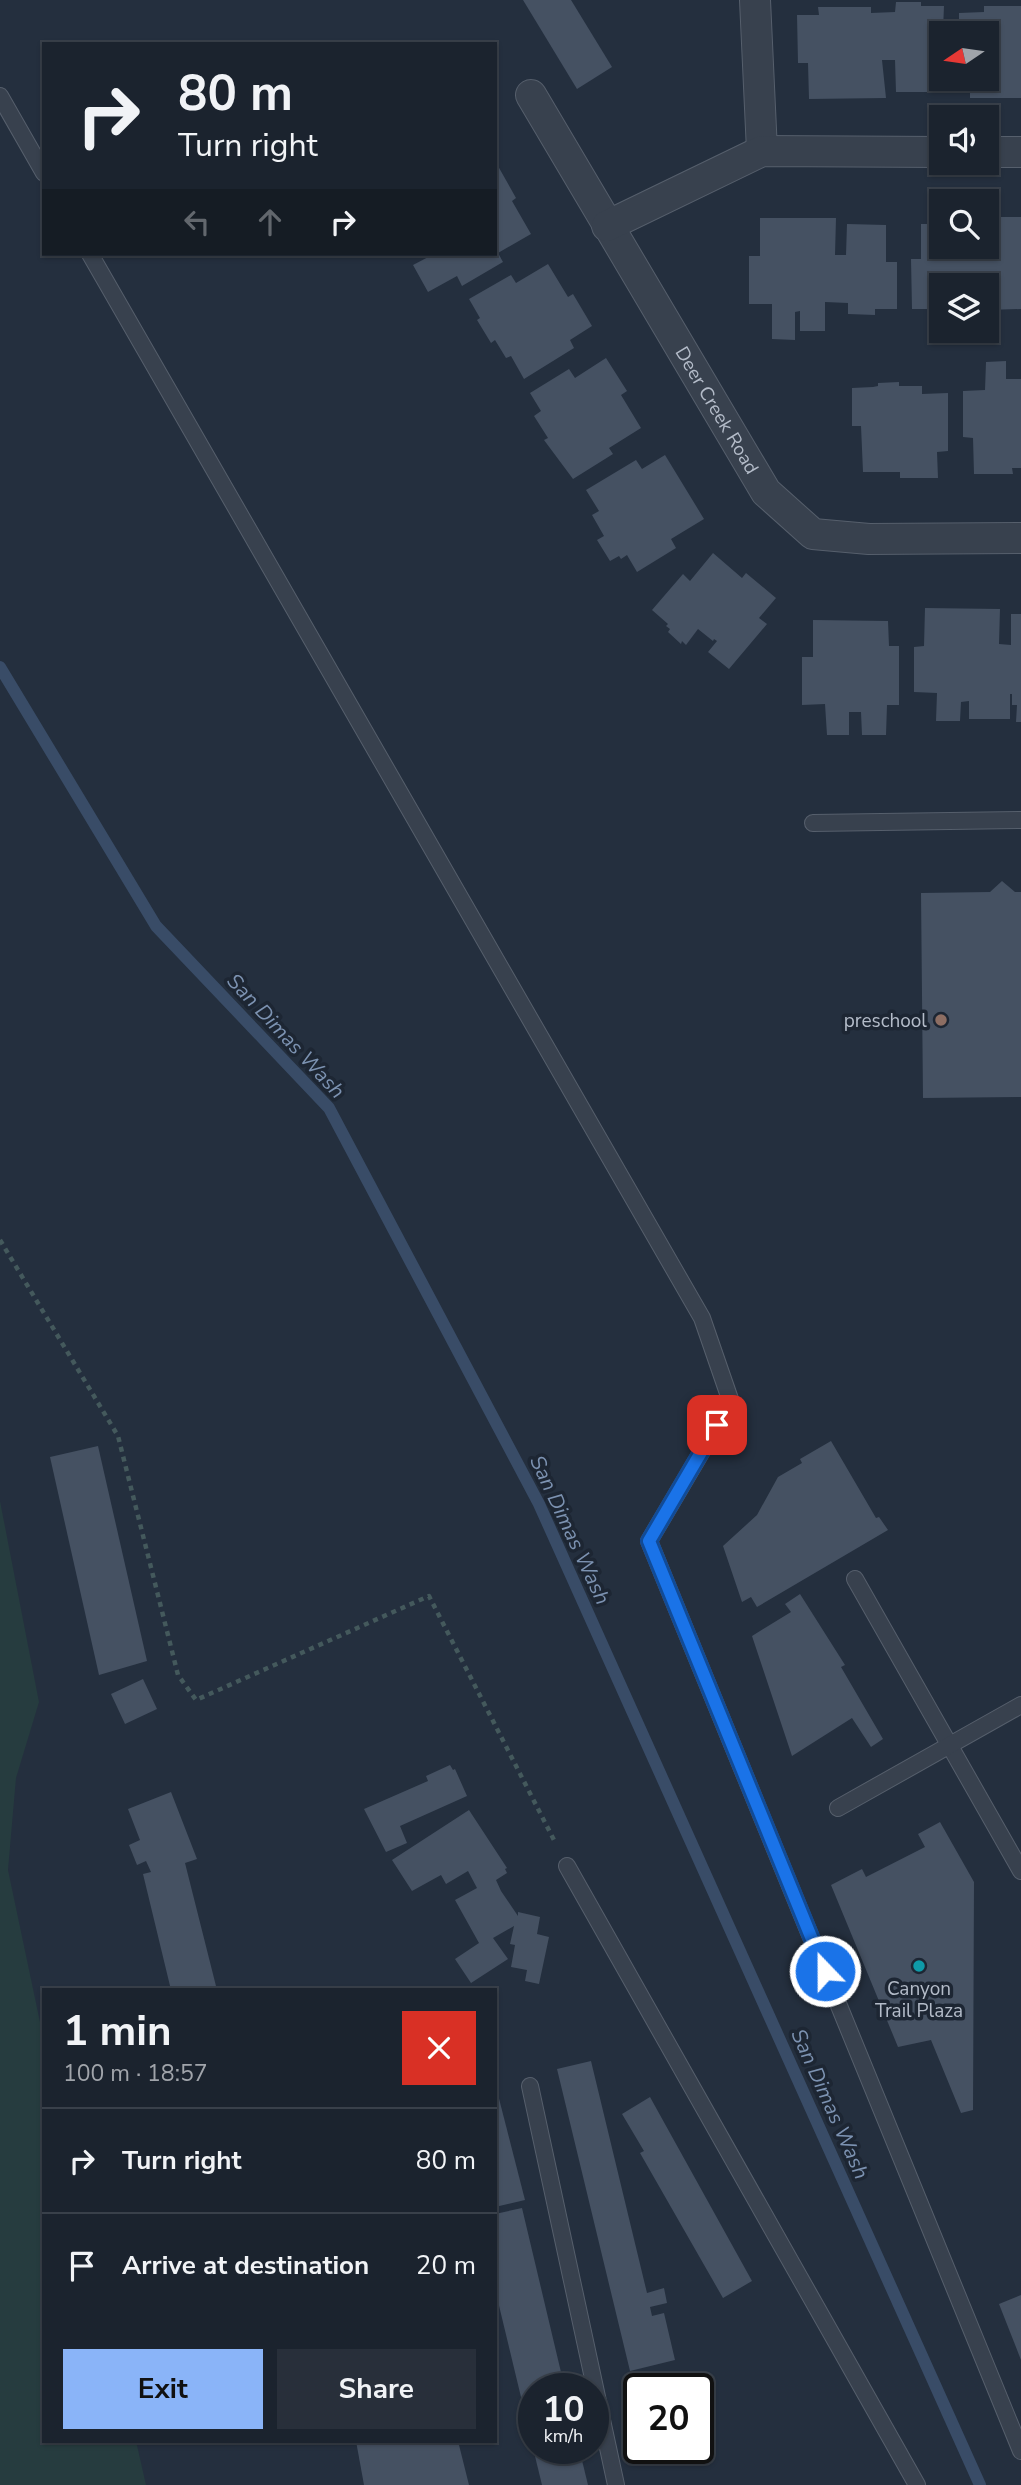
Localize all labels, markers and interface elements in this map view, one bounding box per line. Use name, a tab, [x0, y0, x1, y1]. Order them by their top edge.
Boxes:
north arrow	[929, 21, 999, 91]
map controls	[929, 21, 999, 343]
text: 80 m	[178, 60, 293, 127]
icon: right	[63, 70, 154, 161]
button: sound	[929, 105, 999, 175]
text: Turn right	[178, 124, 318, 167]
button: search	[929, 189, 999, 259]
icon: left	[178, 203, 216, 241]
icon: ahead	[251, 203, 289, 241]
icon: right	[324, 203, 362, 241]
button: layers	[929, 273, 999, 343]
street label: Deer Creek Road	[669, 342, 765, 479]
water label: San Dimas Wash	[221, 967, 351, 1105]
place label: preschool	[844, 1008, 927, 1034]
marker: preschool	[933, 1012, 949, 1028]
pin	[687, 1395, 747, 1455]
icon: arrive	[698, 1406, 736, 1444]
water label: San Dimas Wash	[523, 1451, 617, 1609]
position arrow	[788, 1934, 862, 2008]
marker: Canyon Trail Plaza	[911, 1958, 927, 1974]
place label: Canyon Trail Plaza	[875, 1976, 963, 2024]
text: 1 min	[63, 2003, 172, 2060]
button: close	[402, 2011, 476, 2085]
water label: San Dimas Wash	[784, 2025, 876, 2183]
text: 100 m · 18:57	[63, 2058, 208, 2089]
icon: right	[63, 2142, 101, 2180]
text: Turn right	[122, 2143, 241, 2178]
text: 80 m	[416, 2143, 476, 2178]
icon: arrive	[63, 2247, 101, 2285]
text: Arrive at destination	[122, 2248, 369, 2283]
text: 20 m	[416, 2248, 476, 2283]
button: Exit	[63, 2349, 263, 2429]
button: Share	[277, 2349, 476, 2429]
speed limit sign: 20	[623, 2373, 714, 2464]
text: 10	[542, 2386, 585, 2433]
text: km/h	[544, 2424, 583, 2448]

